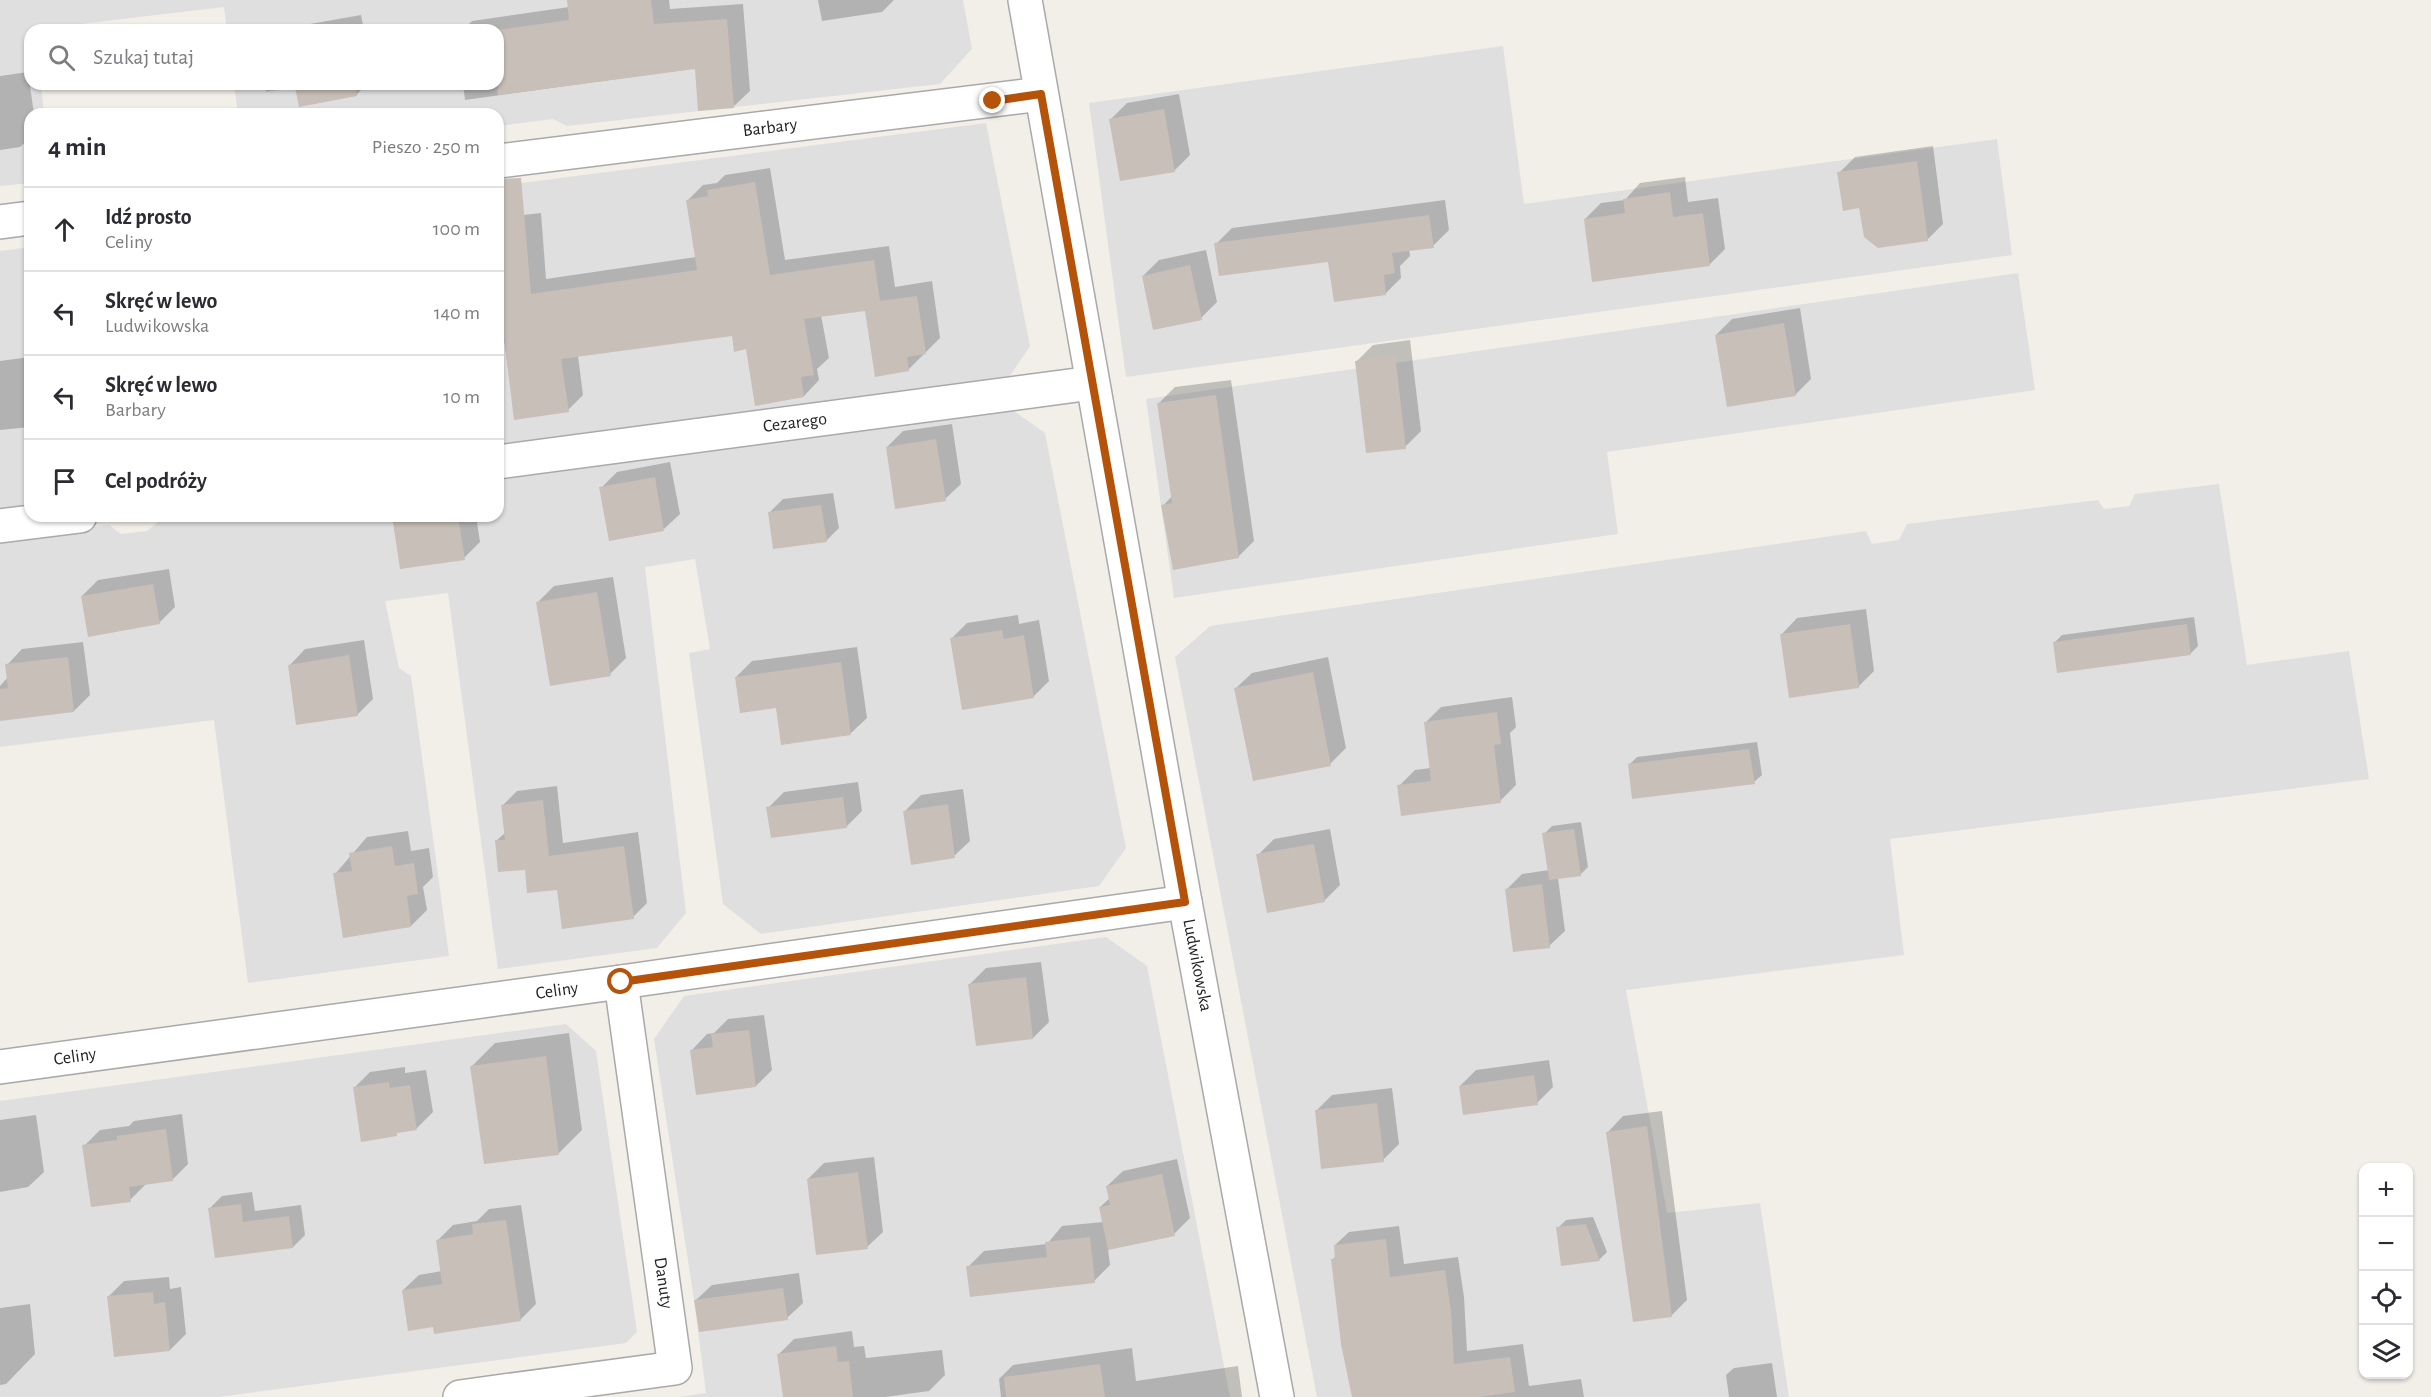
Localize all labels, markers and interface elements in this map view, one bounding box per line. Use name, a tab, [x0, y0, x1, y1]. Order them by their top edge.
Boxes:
search box	[24, 24, 504, 90]
icon: search	[45, 41, 78, 74]
text: Szukaj tutaj	[93, 46, 194, 68]
route end	[979, 87, 1005, 113]
street label: Barbary	[742, 116, 799, 140]
text: 4 min	[48, 134, 107, 160]
text: Pieszo · 250 m	[372, 137, 480, 157]
text: Idź prosto	[105, 206, 192, 228]
icon: ahead	[48, 213, 81, 246]
text: 100 m	[433, 219, 480, 239]
text: Celiny	[105, 232, 152, 252]
text: Skręć w lewo	[105, 290, 217, 312]
icon: left	[48, 297, 81, 330]
text: 140 m	[434, 303, 480, 323]
text: Ludwikowska	[105, 316, 209, 336]
text: Skręć w lewo	[105, 374, 217, 396]
icon: left	[48, 381, 81, 414]
text: 10 m	[443, 387, 480, 407]
text: Barbary	[105, 400, 166, 420]
street label: Cezarego	[762, 410, 828, 436]
icon: arrive	[48, 465, 81, 498]
text: Cel podróży	[105, 470, 207, 492]
street label: Ludwikowska	[1179, 917, 1215, 1013]
route start	[607, 968, 633, 994]
street label: Celiny	[535, 979, 580, 1003]
street label: Celiny	[53, 1045, 98, 1069]
map controls	[2359, 1163, 2413, 1379]
button: +	[2359, 1163, 2413, 1217]
button: −	[2359, 1217, 2413, 1271]
street label: Danuty	[650, 1256, 676, 1310]
button: locate	[2359, 1271, 2413, 1325]
button: layers	[2359, 1325, 2413, 1379]

